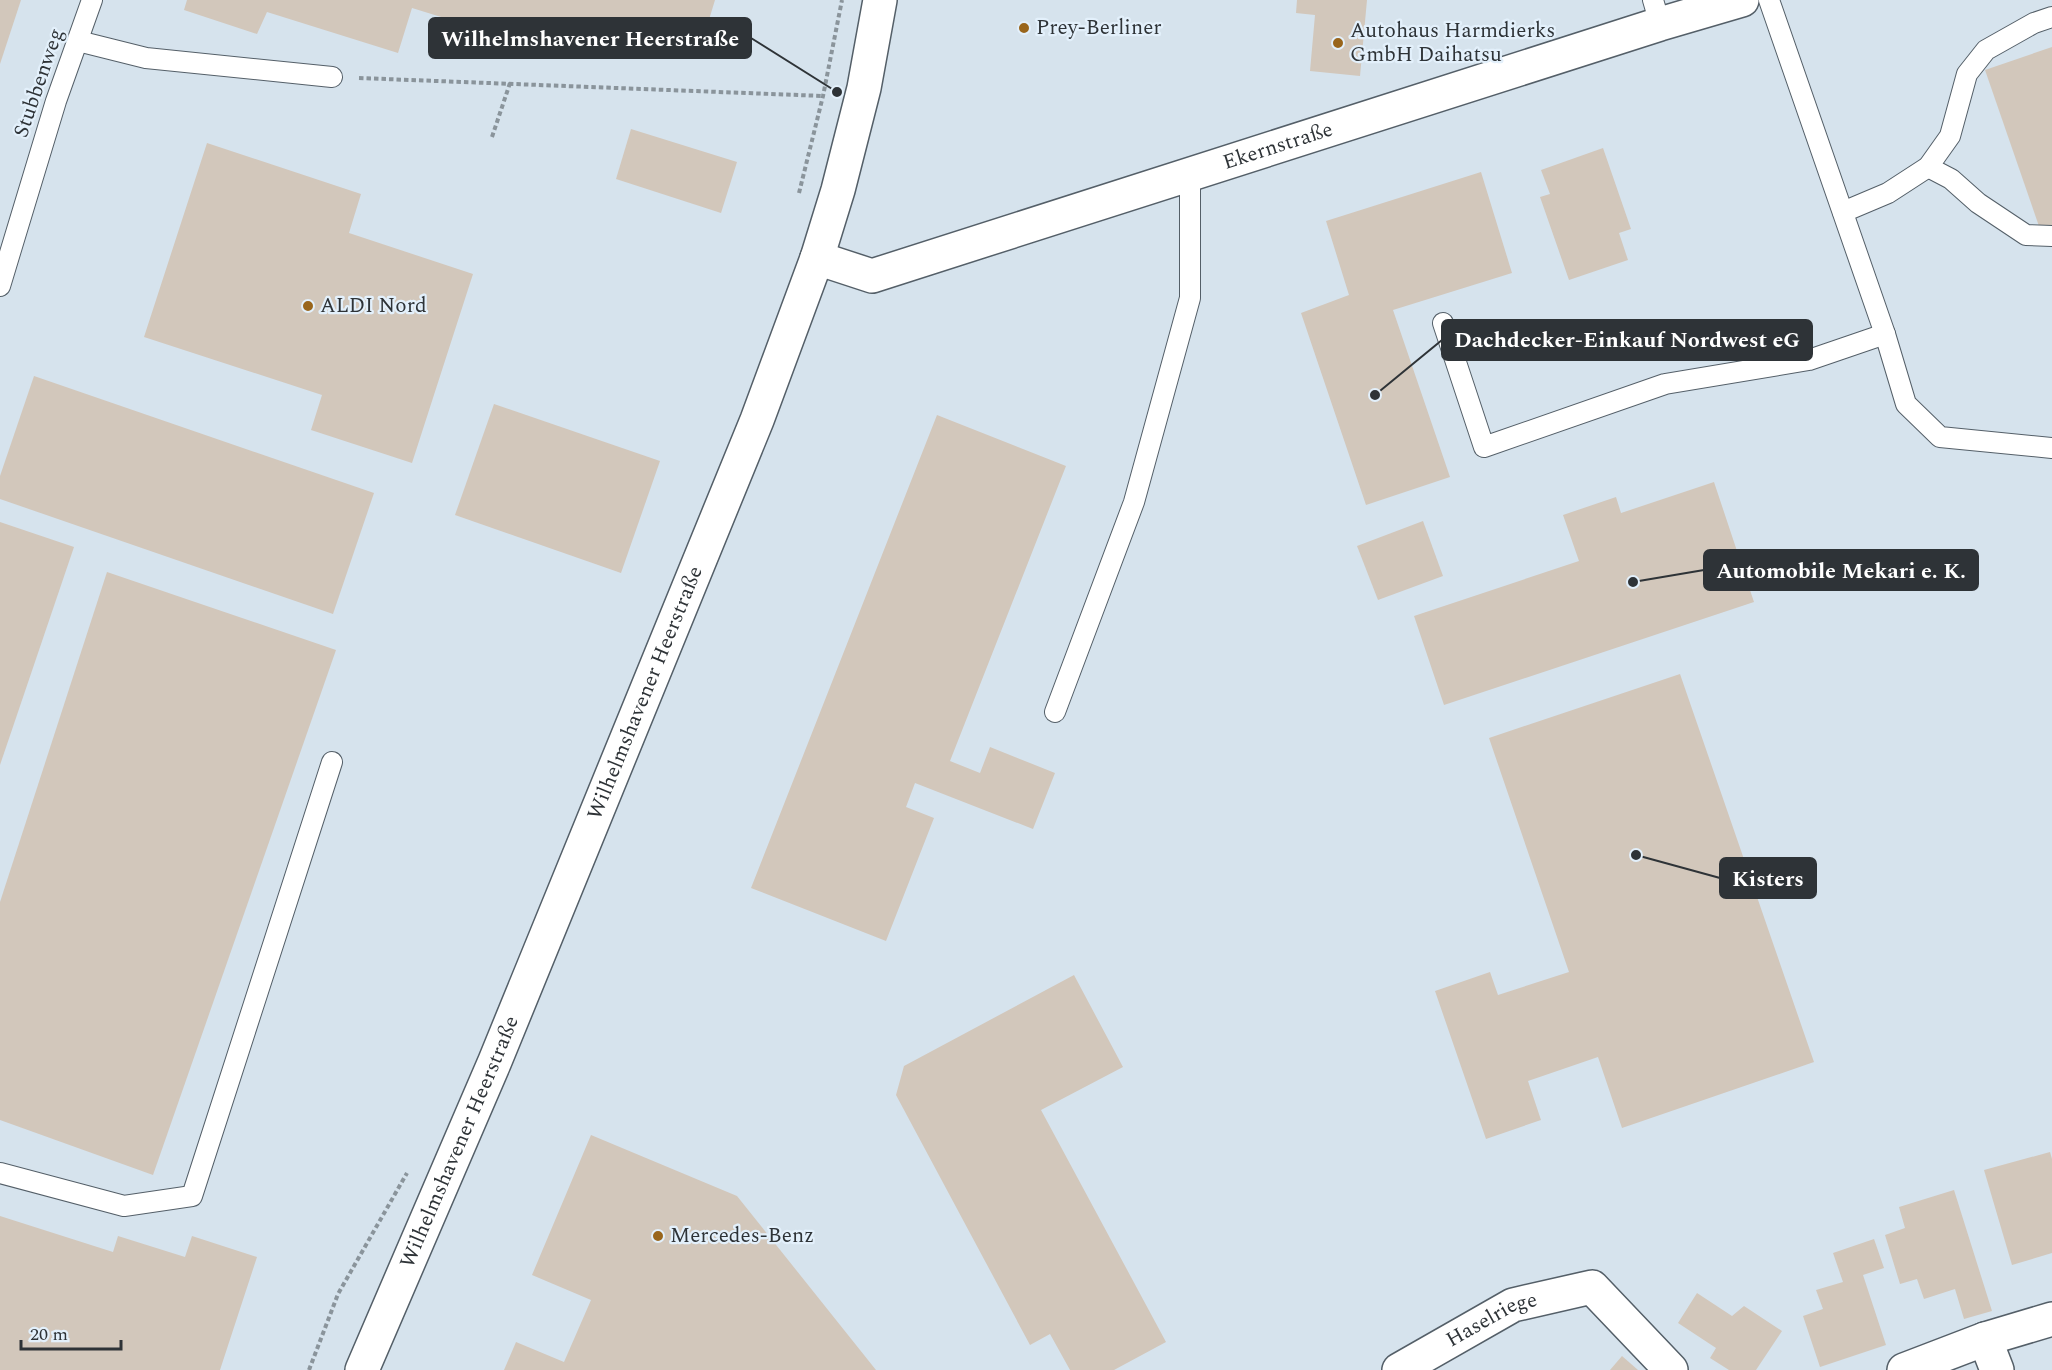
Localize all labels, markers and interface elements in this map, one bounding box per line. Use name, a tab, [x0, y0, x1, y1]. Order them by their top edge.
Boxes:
place label: Prey-Berliner	[1036, 12, 1162, 44]
place label: Autohaus Harmdierks GmbH Daihatsu	[1350, 15, 1555, 71]
callout: Wilhelmshavener Heerstraße	[429, 18, 751, 58]
marker: Prey-Berliner	[1017, 21, 1031, 35]
text: Wilhelmshavener Heerstraße	[441, 23, 739, 56]
street label: Stubbenweg	[5, 24, 73, 142]
marker: Autohaus Harmdierks GmbH Daihatsu	[1331, 36, 1345, 50]
street label: Ekernstraße	[1219, 114, 1337, 179]
place label: ALDI Nord	[320, 290, 427, 322]
marker: ALDI Nord	[301, 299, 315, 313]
callout: Dachdecker-Einkauf Nordwest eG	[1442, 320, 1812, 360]
text: Dachdecker-Einkauf Nordwest eG	[1454, 324, 1800, 357]
callout: Automobile Mekari e. K.	[1704, 550, 1978, 590]
text: Automobile Mekari e. K.	[1716, 555, 1966, 588]
street label: Wilhelmshavener Heerstraße	[579, 561, 712, 825]
callout: Kisters	[1720, 858, 1816, 898]
text: Kisters	[1732, 863, 1804, 896]
street label: Wilhelmshavener Heerstraße	[392, 1011, 528, 1273]
place label: Mercedes-Benz	[670, 1220, 814, 1252]
marker: Mercedes-Benz	[651, 1229, 665, 1243]
street label: Haselriege	[1440, 1284, 1540, 1356]
scale bar	[21, 1313, 122, 1351]
text: 20 m	[30, 1321, 68, 1348]

